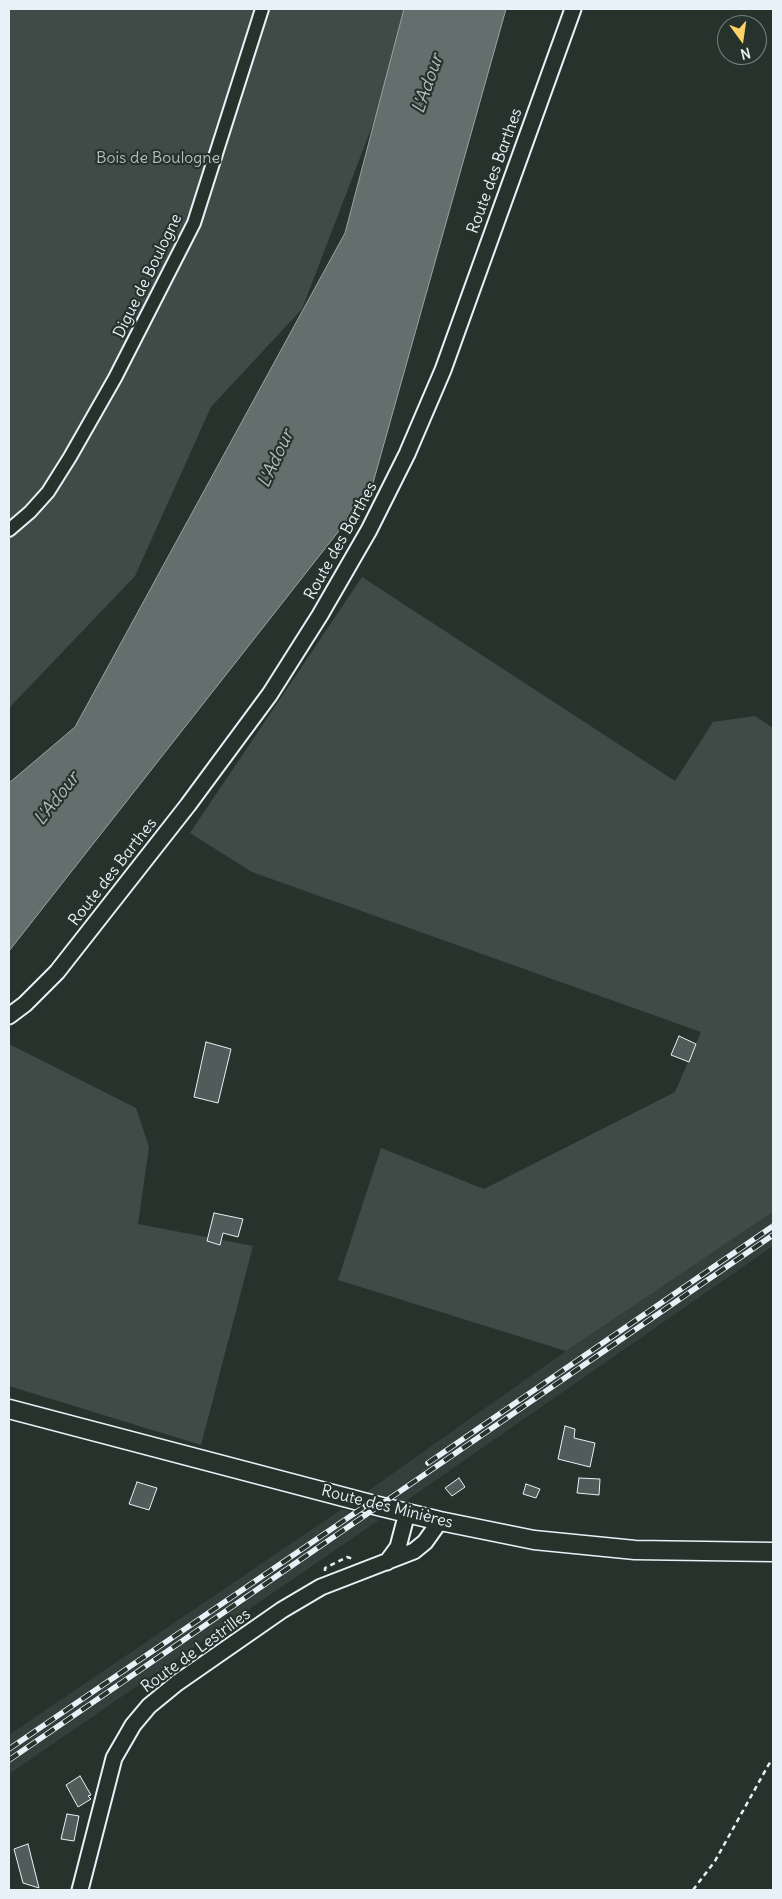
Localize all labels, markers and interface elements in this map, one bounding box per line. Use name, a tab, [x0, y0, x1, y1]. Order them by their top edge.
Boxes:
north arrow	[717, 15, 767, 65]
text: N	[739, 44, 752, 63]
water label: L'Adour	[408, 52, 448, 116]
street label: Route des Barthes	[463, 106, 527, 236]
park label: Bois de Boulogne	[96, 148, 220, 168]
street label: Digue de Boulogne	[110, 211, 186, 341]
water label: L'Adour	[253, 427, 299, 491]
street label: Route des Barthes	[301, 479, 381, 603]
water label: L'Adour	[30, 768, 84, 830]
street label: Route des Barthes	[65, 814, 161, 930]
street label: Route des Minières	[319, 1481, 455, 1533]
street label: Route de Lestrilles	[138, 1605, 254, 1697]

